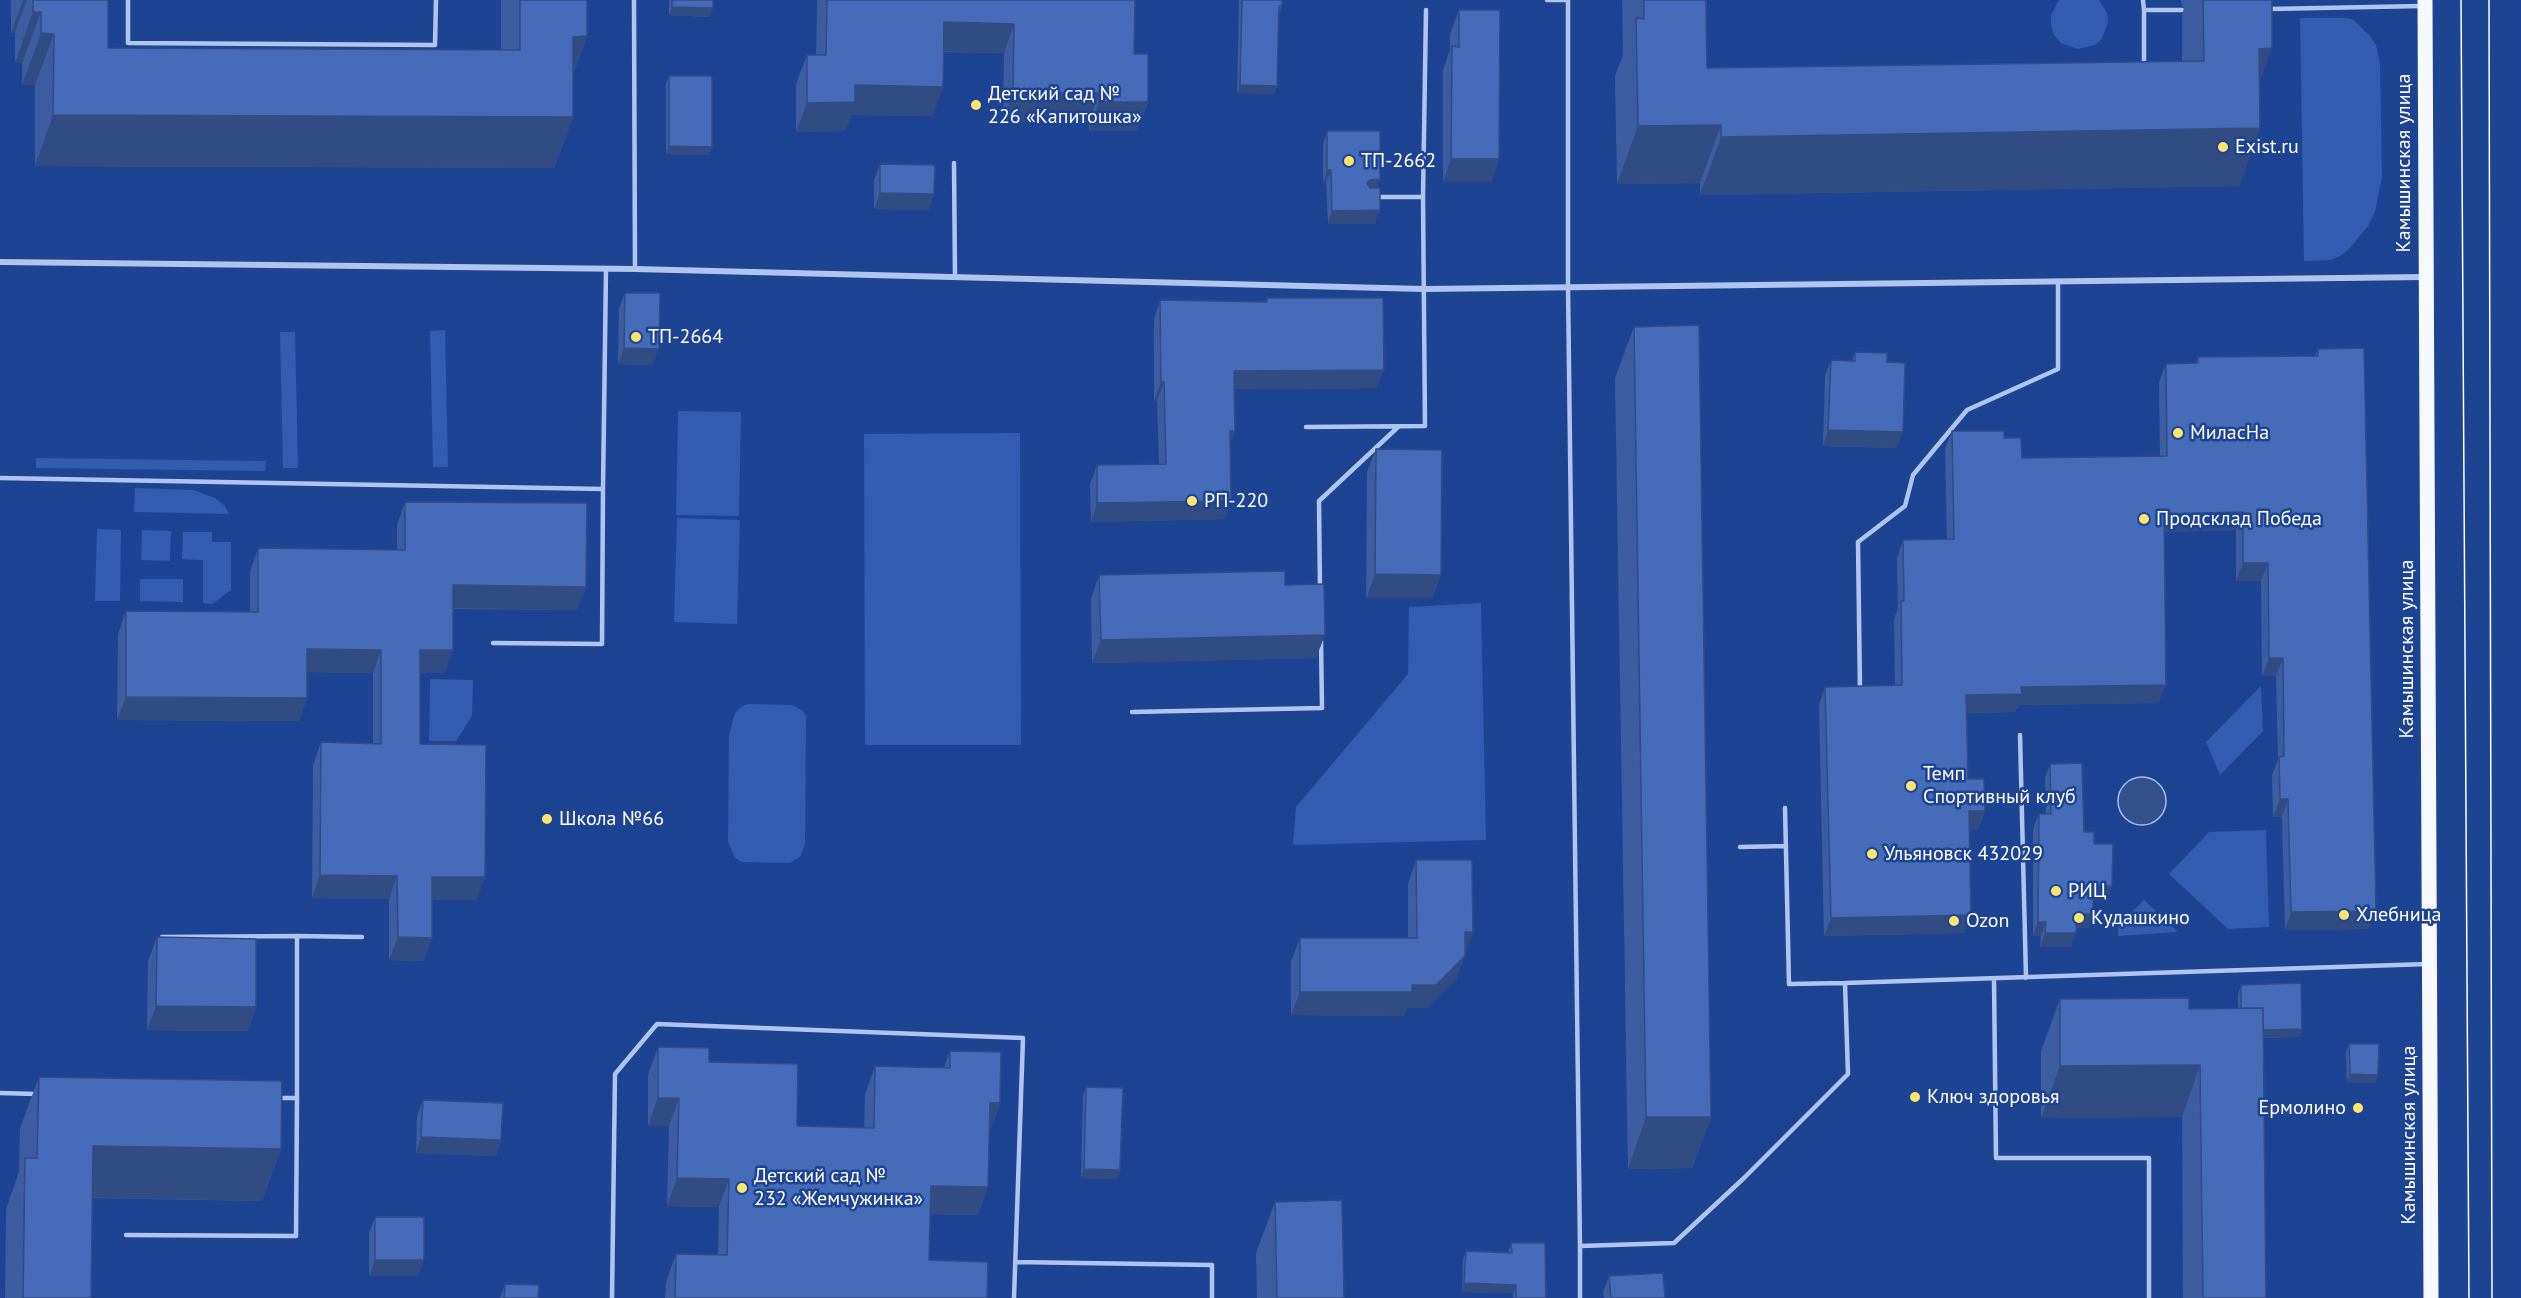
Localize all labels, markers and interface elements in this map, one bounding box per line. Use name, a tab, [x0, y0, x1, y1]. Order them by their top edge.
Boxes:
street label: Камышинская улица	[2392, 74, 2416, 252]
place label: Детский сад № 226 «Капитошка»	[988, 82, 1141, 129]
marker: Детский сад № 226 «Капитошка»	[969, 98, 983, 112]
place label: Exist.ru	[2235, 135, 2299, 159]
marker: Exist.ru	[2216, 140, 2230, 154]
place label: ТП-2662	[1361, 149, 1436, 173]
marker: ТП-2662	[1342, 154, 1356, 168]
place label: ТП-2664	[648, 325, 723, 349]
marker: ТП-2664	[629, 330, 643, 344]
place label: МиласНа	[2190, 421, 2269, 445]
marker: МиласНа	[2171, 426, 2185, 440]
place label: РП-220	[1204, 489, 1268, 513]
marker: РП-220	[1185, 494, 1199, 508]
place label: Продсклад Победа	[2156, 507, 2322, 531]
marker: Продсклад Победа	[2137, 512, 2151, 526]
street label: Камышинская улица	[2395, 560, 2419, 738]
place label: Темп Спортивный клуб	[1923, 762, 2076, 809]
marker: Темп Спортивный клуб	[1904, 779, 1918, 793]
place label: Школа №66	[559, 807, 664, 831]
marker: Школа №66	[540, 812, 554, 826]
place label: Ульяновск 432029	[1884, 842, 2043, 866]
marker: Ульяновск 432029	[1865, 847, 1879, 861]
place label: РИЦ	[2068, 879, 2107, 903]
marker: РИЦ	[2049, 884, 2063, 898]
place label: Хлебница	[2356, 903, 2441, 927]
place label: Кудашкино	[2091, 906, 2190, 930]
marker: Хлебница	[2337, 908, 2351, 922]
place label: Ozon	[1966, 909, 2009, 933]
marker: Кудашкино	[2072, 911, 2086, 925]
marker: Ozon	[1947, 914, 1961, 928]
street label: Камышинская улица	[2397, 1046, 2421, 1224]
place label: Ключ здоровья	[1927, 1085, 2059, 1109]
marker: Ключ здоровья	[1908, 1090, 1922, 1104]
place label: Ермолино	[2258, 1096, 2346, 1120]
marker: Ермолино	[2351, 1101, 2365, 1115]
place label: Детский сад № 232 «Жемчужинка»	[754, 1164, 923, 1211]
marker: Детский сад № 232 «Жемчужинка»	[735, 1181, 749, 1195]

